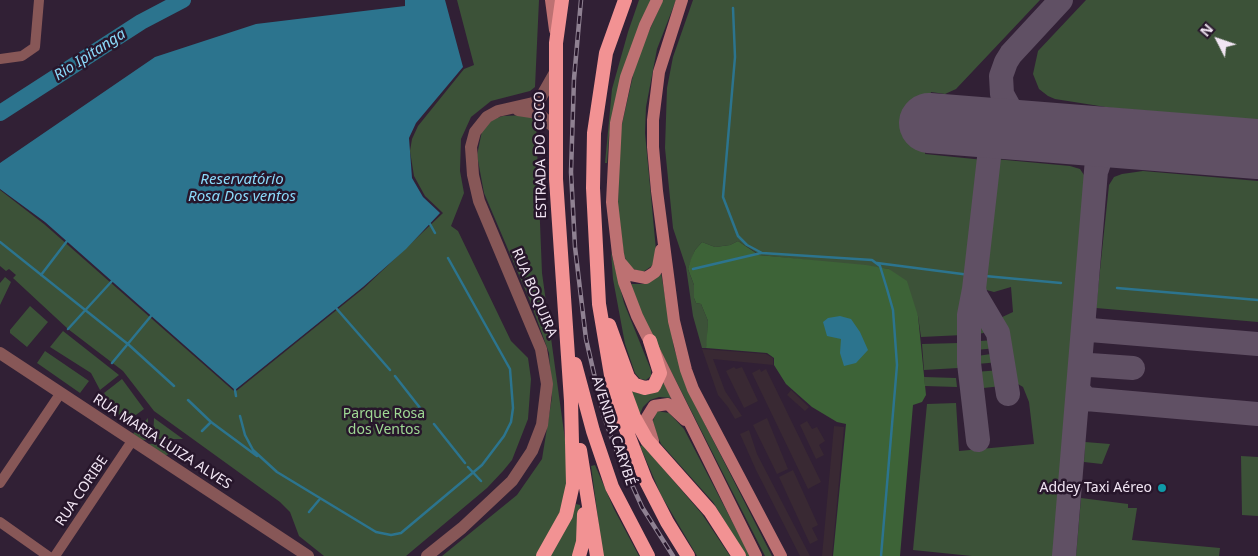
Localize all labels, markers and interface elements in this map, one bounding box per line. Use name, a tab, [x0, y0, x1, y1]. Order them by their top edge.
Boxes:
north arrow	[1193, 15, 1243, 65]
text: N	[1195, 19, 1217, 40]
water label: Rio Ipitanga	[51, 25, 129, 85]
street label: ESTRADA DO COCO	[531, 91, 551, 219]
water label: Reservatório Rosa Dos ventos	[188, 171, 296, 206]
street label: RUA BOQUIRA	[508, 246, 560, 340]
street label: AVENIDA CARYBÉ	[587, 374, 639, 488]
street label: RUA MARIA LUIZA ALVES	[90, 391, 234, 493]
park label: Parque Rosa dos Ventos	[343, 406, 425, 438]
street label: RUA CORIBE	[52, 453, 112, 529]
place label: Addey Taxi Aéreo	[1040, 480, 1152, 496]
marker: Addey Taxi Aéreo	[1156, 482, 1168, 494]

